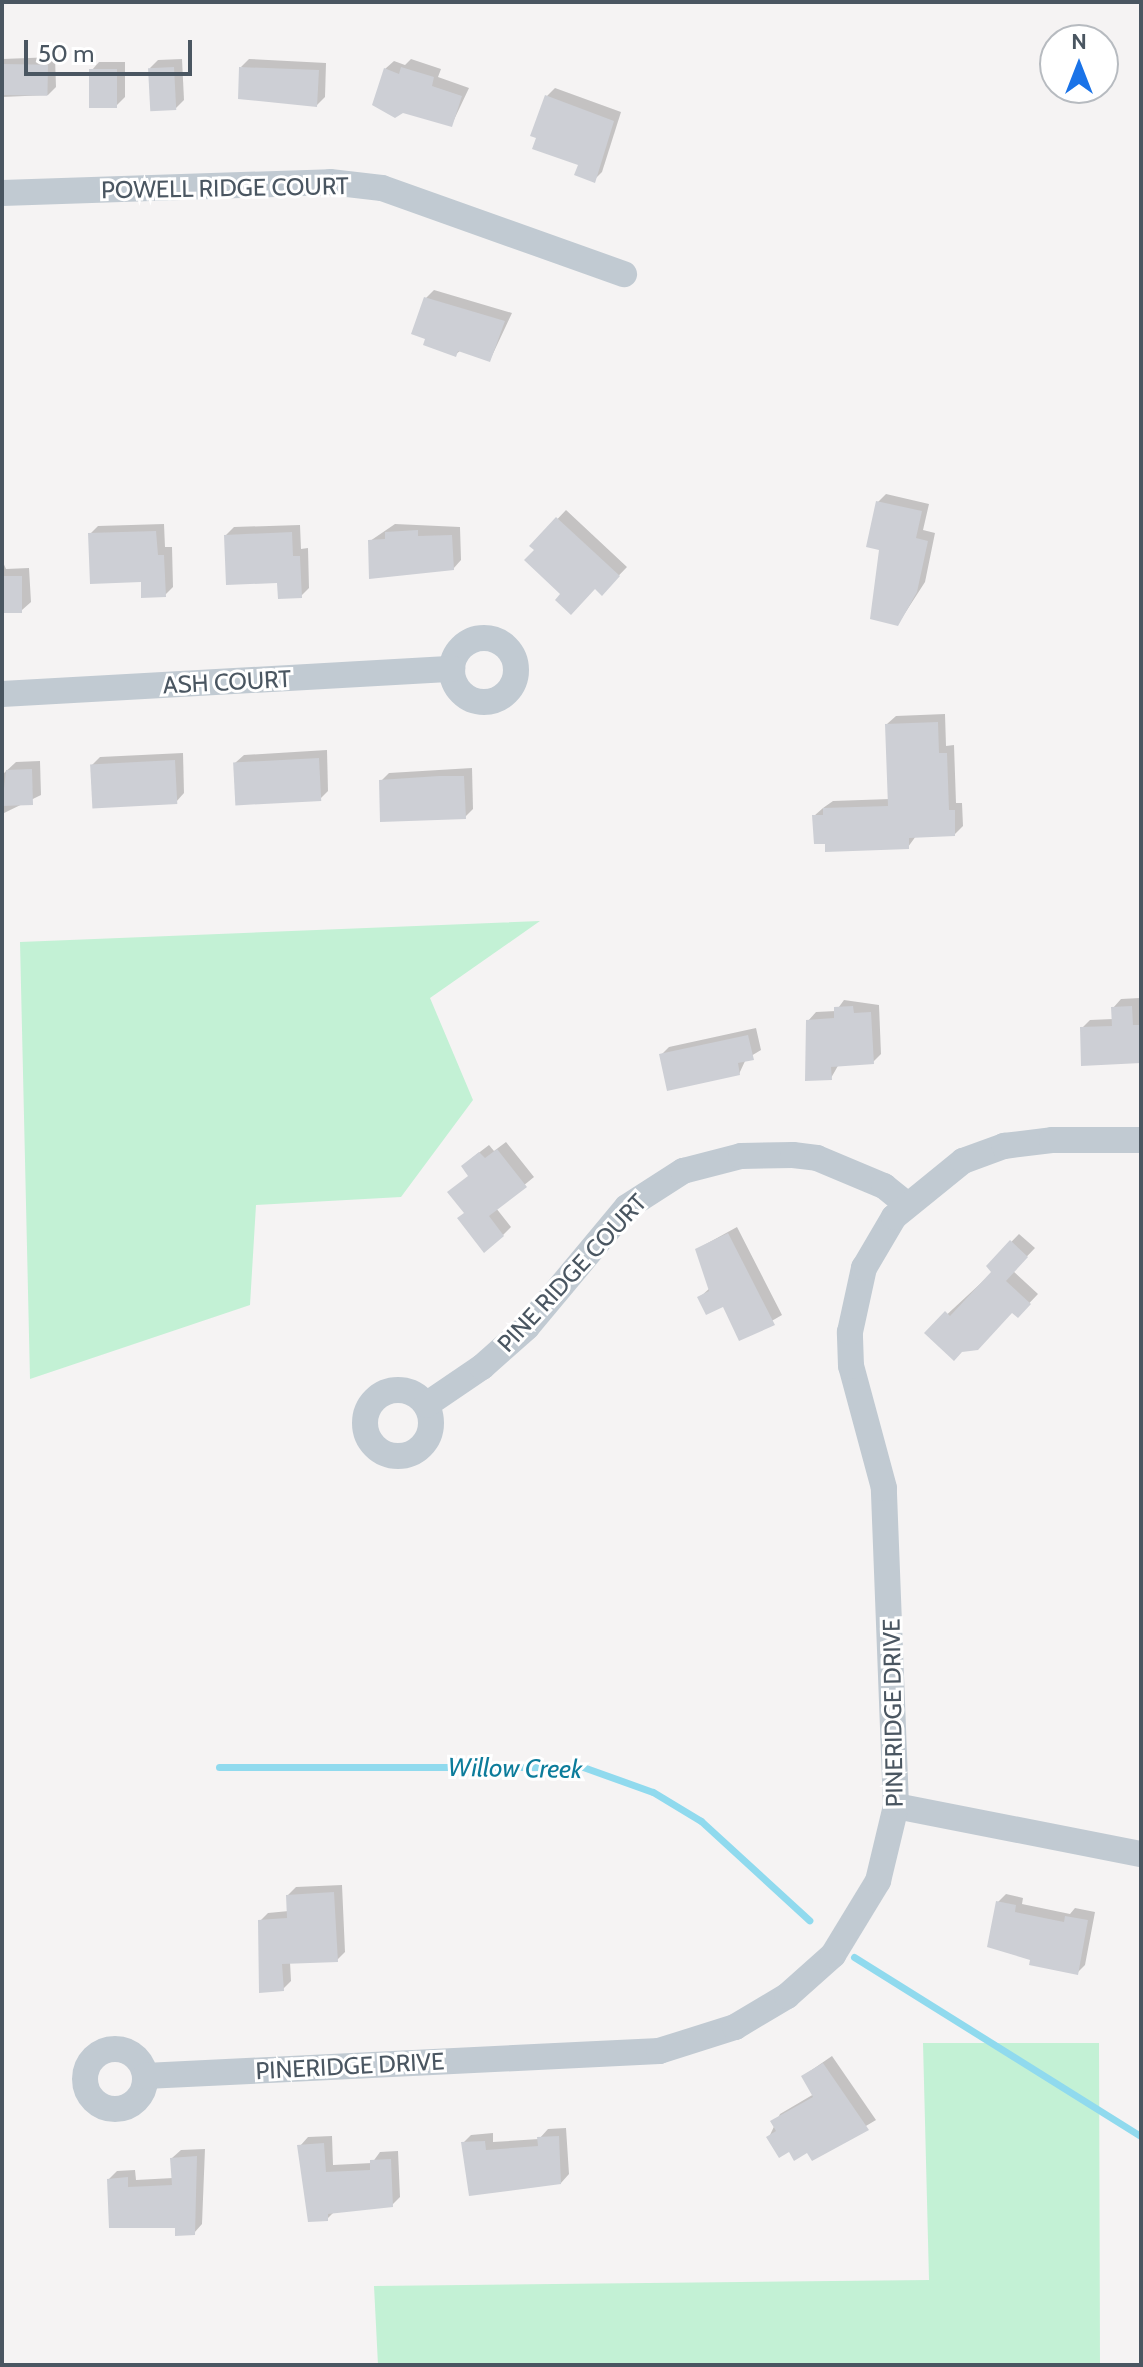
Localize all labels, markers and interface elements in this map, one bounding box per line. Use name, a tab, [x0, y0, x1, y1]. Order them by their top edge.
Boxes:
scale bar	[28, 24, 196, 74]
north arrow	[1039, 24, 1119, 104]
text: N	[1071, 28, 1087, 55]
text: 50 m	[38, 39, 94, 68]
street label: POWELL RIDGE COURT	[101, 171, 349, 205]
street label: ASH COURT	[162, 664, 292, 700]
street label: PINE RIDGE COURT	[491, 1188, 653, 1358]
street label: PINERIDGE DRIVE	[877, 1618, 909, 1808]
water label: Willow Creek	[447, 1752, 583, 1786]
street label: PINERIDGE DRIVE	[255, 2047, 445, 2085]

